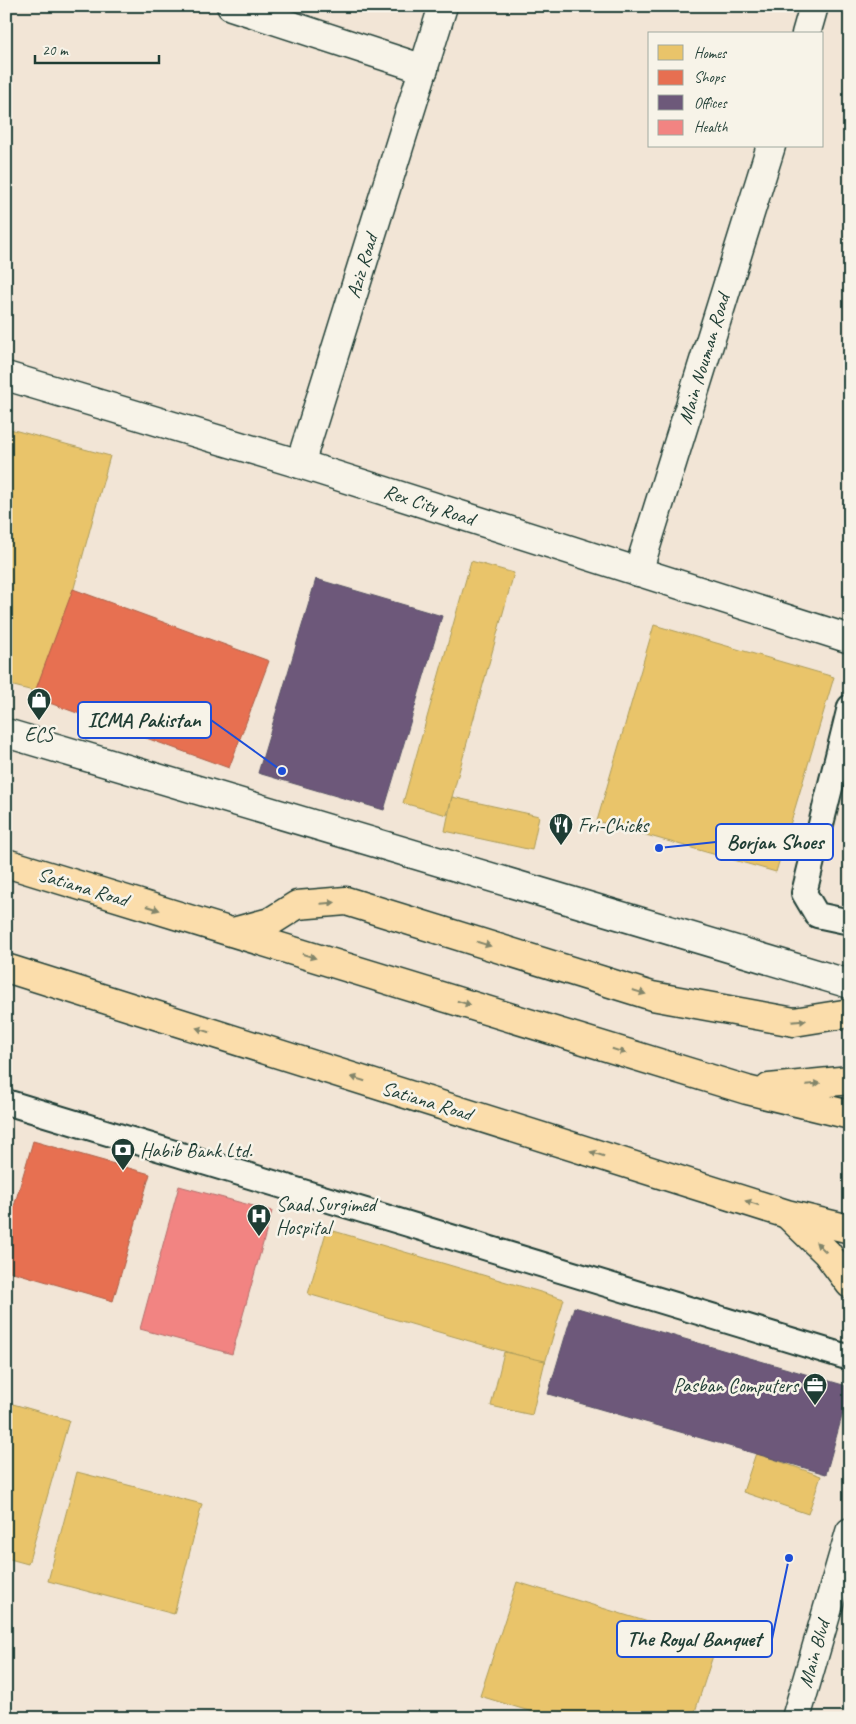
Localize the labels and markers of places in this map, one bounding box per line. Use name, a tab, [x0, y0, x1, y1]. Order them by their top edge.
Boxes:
shop icon: ECS	[26, 687, 52, 721]
callout: ICMA Pakistan	[78, 702, 211, 738]
place label: ECS	[25, 722, 56, 747]
restaurant icon: Fri-Chicks	[548, 812, 574, 846]
place label: Fri-Chicks	[578, 813, 650, 838]
callout: Borjan Shoes	[716, 824, 833, 860]
bank icon: Habib Bank Ltd.	[110, 1137, 136, 1171]
place label: Habib Bank Ltd.	[140, 1138, 253, 1163]
place label: Saad Surgimed Hospital	[276, 1192, 379, 1240]
hospital icon: Saad Surgimed Hospital	[246, 1203, 272, 1237]
office icon: Pasban Computers	[802, 1372, 828, 1406]
place label: Pasban Computers	[674, 1373, 800, 1398]
callout: The Royal Banquet	[617, 1621, 772, 1657]

